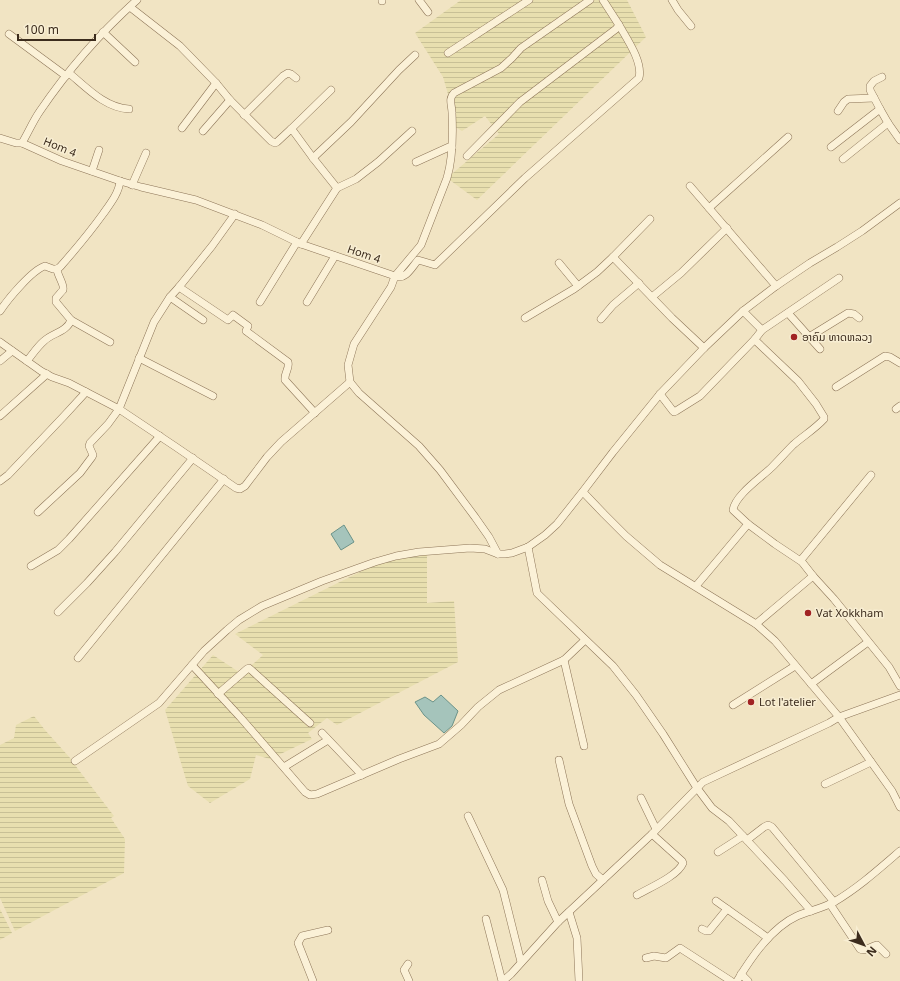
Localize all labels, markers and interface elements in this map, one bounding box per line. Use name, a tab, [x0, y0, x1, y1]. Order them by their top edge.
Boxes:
scale bar	[18, 16, 95, 42]
text: 100 m	[24, 20, 59, 40]
street label: Hom 4	[41, 132, 80, 162]
street label: Hom 4	[345, 240, 384, 268]
place label: ອາຄົມ ທາດຫລວງ	[802, 328, 872, 346]
marker: ອາຄົມ ທາດຫລວງ	[789, 332, 799, 342]
place label: Vat Xokkham	[816, 604, 884, 622]
marker: Vat Xokkham	[803, 608, 813, 618]
place label: Lot l'atelier	[759, 693, 816, 711]
marker: Lot l'atelier	[746, 697, 756, 707]
north arrow	[844, 925, 884, 965]
text: N	[862, 942, 881, 961]

